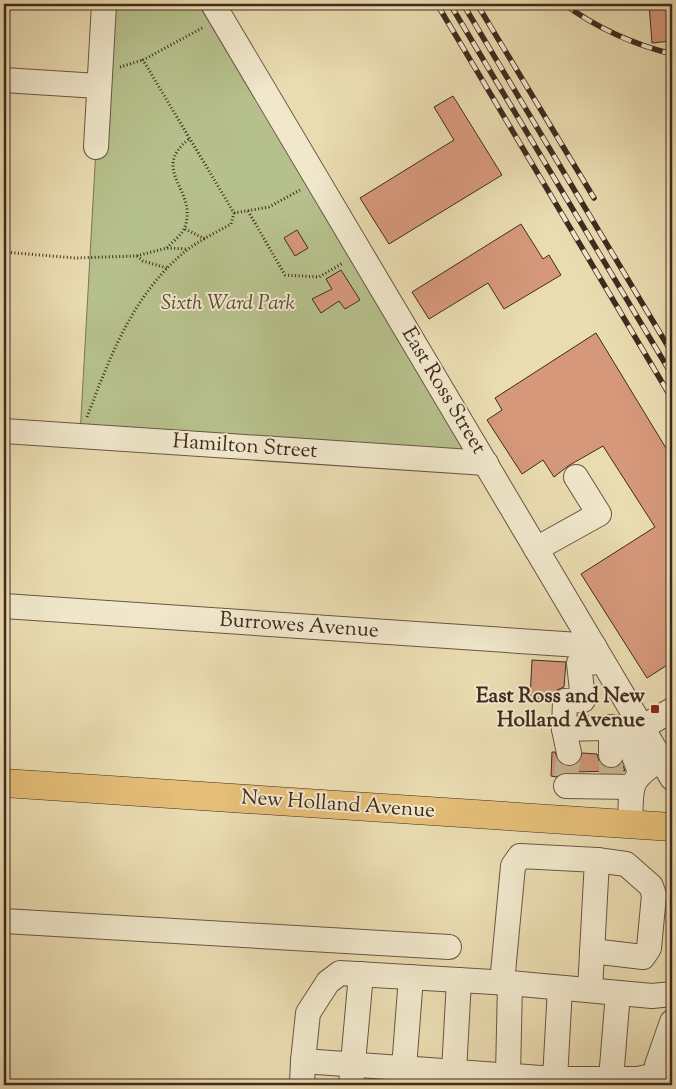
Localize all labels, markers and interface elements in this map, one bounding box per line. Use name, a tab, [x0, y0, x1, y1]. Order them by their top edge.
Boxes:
park label: Sixth Ward Park	[161, 289, 296, 319]
street label: East Ross Street	[393, 322, 493, 460]
street label: Hamilton Street	[172, 427, 318, 467]
street label: Burrowes Avenue	[218, 605, 380, 647]
place label: East Ross and New Holland Avenue	[476, 682, 645, 736]
marker: East Ross and New Holland Avenue	[649, 703, 661, 715]
street label: New Holland Avenue	[240, 783, 436, 827]

